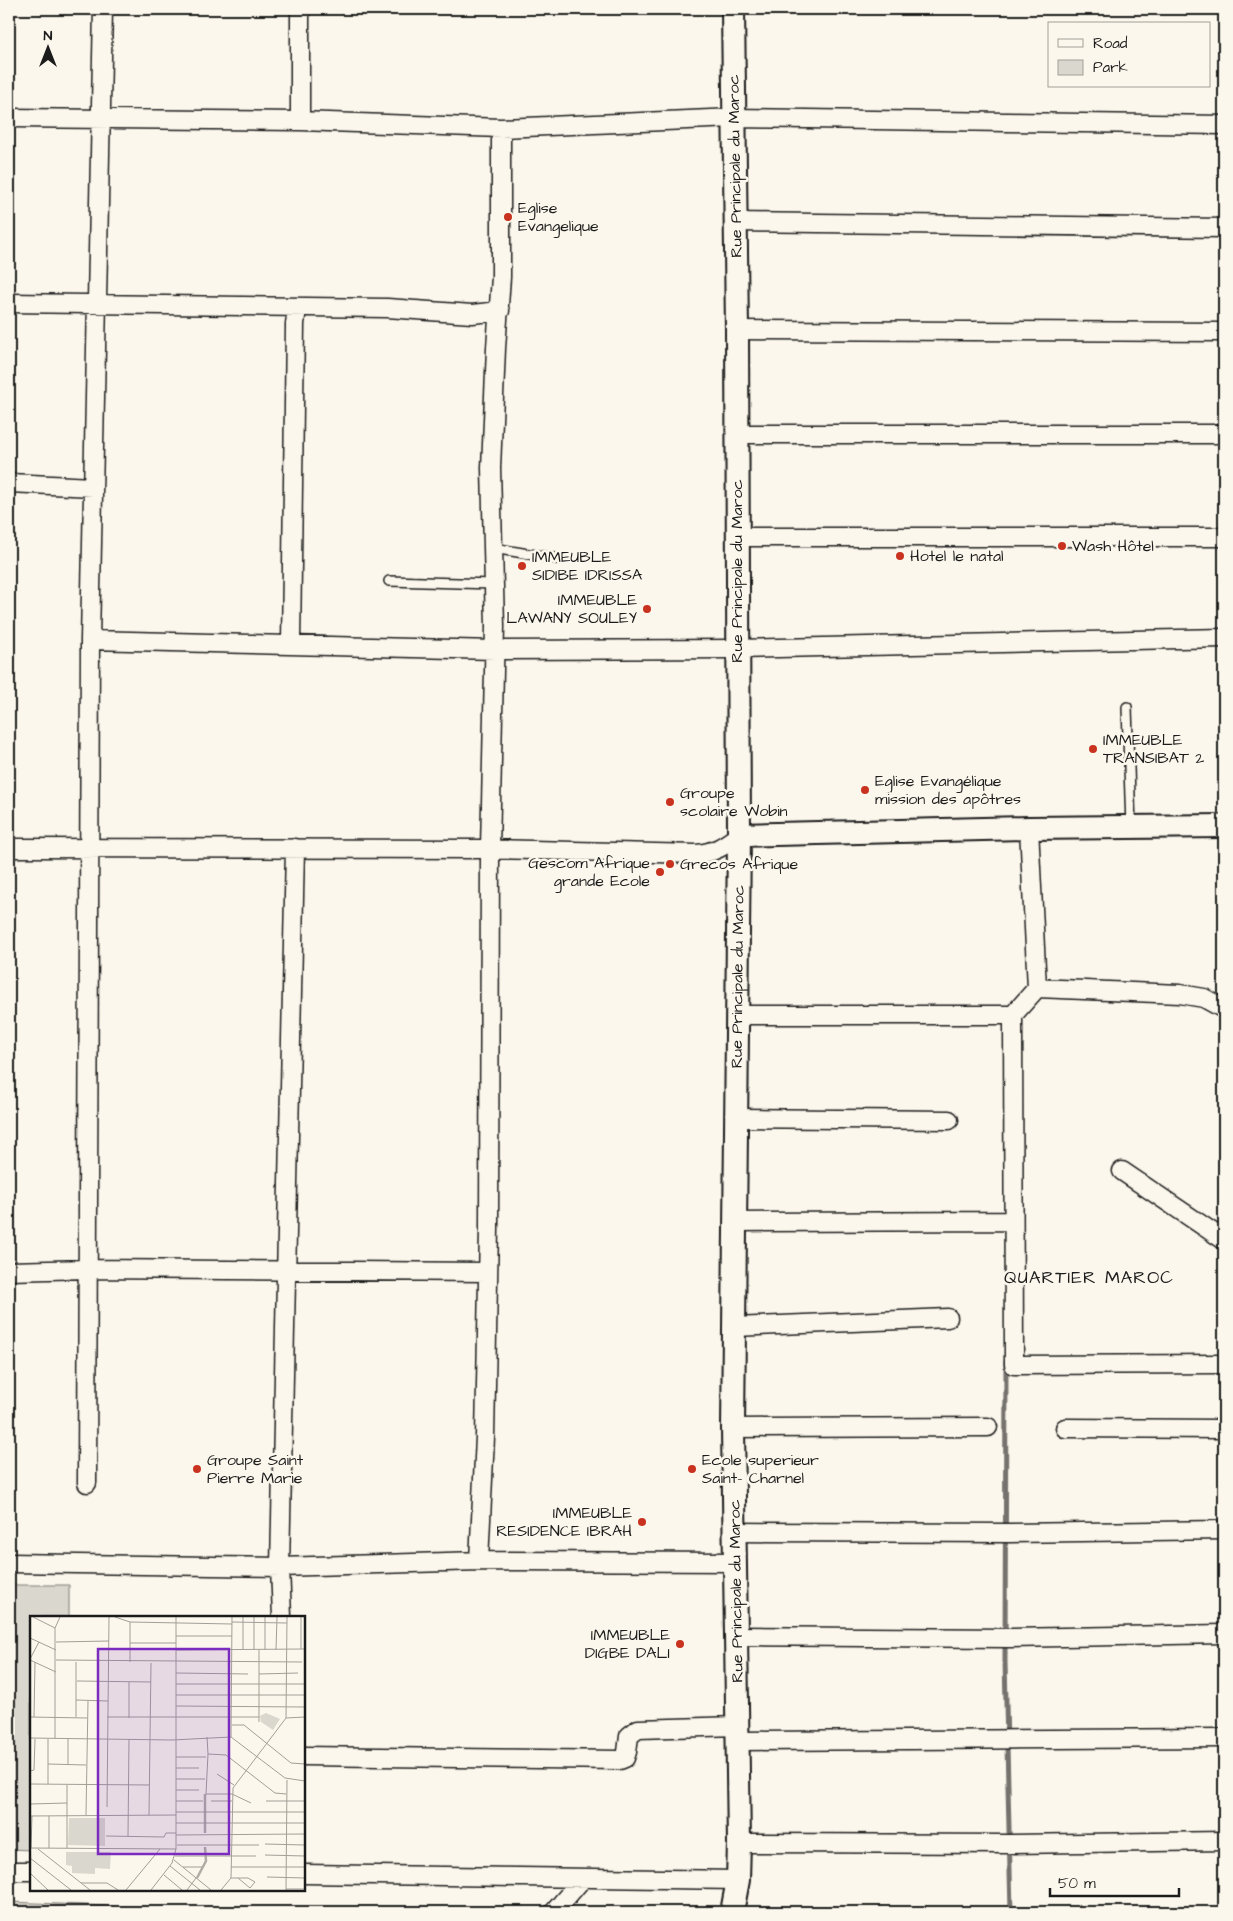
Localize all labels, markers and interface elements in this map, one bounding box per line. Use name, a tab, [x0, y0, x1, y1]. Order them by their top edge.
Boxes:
north arrow	[22, 22, 72, 72]
legend	[1048, 22, 1210, 88]
text: N	[44, 26, 53, 46]
text: Road	[1093, 33, 1128, 54]
text: Park	[1093, 57, 1128, 78]
street label: Rue Principale du Maroc	[722, 74, 748, 258]
place label: Eglise Evangelique	[518, 197, 599, 238]
marker: Eglise Evangelique	[502, 211, 514, 223]
street label: Rue Principale du Maroc	[726, 479, 748, 663]
place label: Wash Hôtel	[1072, 535, 1154, 557]
marker: Wash Hôtel	[1056, 540, 1068, 552]
place label: Hotel le natal	[910, 545, 1004, 567]
place label: IMMEUBLE SIDIBE IDRISSA	[532, 546, 642, 586]
marker: Hotel le natal	[894, 550, 906, 562]
marker: IMMEUBLE SIDIBE IDRISSA	[516, 560, 528, 572]
place label: IMMEUBLE LAWANY SOULEY	[506, 589, 638, 629]
marker: IMMEUBLE LAWANY SOULEY	[641, 603, 653, 615]
place label: IMMEUBLE TRANSIBAT 2	[1103, 729, 1205, 769]
marker: IMMEUBLE TRANSIBAT 2	[1087, 743, 1099, 755]
place label: Eglise Evangélique mission des apôtres	[875, 770, 1021, 810]
place label: Groupe scolaire Wobin	[680, 782, 788, 822]
marker: Eglise Evangélique mission des apôtres	[859, 784, 871, 796]
marker: Groupe scolaire Wobin	[664, 796, 676, 808]
place label: Gescom Afrique grande Ecole	[528, 852, 650, 893]
place label: Grecos Afrique	[680, 853, 798, 875]
marker: Grecos Afrique	[664, 858, 676, 870]
marker: Gescom Afrique grande Ecole	[654, 866, 666, 878]
street label: Rue Principale du Maroc	[726, 885, 749, 1068]
district label: QUARTIER MAROC	[1004, 1265, 1174, 1290]
place label: Groupe Saint Pierre Marie	[207, 1449, 304, 1489]
place label: Ecole superieur Saint- Charnel	[702, 1449, 819, 1489]
marker: Groupe Saint Pierre Marie	[191, 1463, 203, 1475]
marker: Ecole superieur Saint- Charnel	[686, 1463, 698, 1475]
street label: Rue Principale du Maroc	[723, 1499, 749, 1683]
place label: IMMEUBLE RESIDENCE IBRAH	[496, 1502, 633, 1542]
marker: IMMEUBLE RESIDENCE IBRAH	[636, 1516, 648, 1528]
inset map	[30, 1616, 305, 1891]
place label: IMMEUBLE DIGBE DALI	[585, 1624, 671, 1664]
marker: IMMEUBLE DIGBE DALI	[674, 1638, 686, 1650]
scale bar	[1050, 1866, 1179, 1898]
text: 50 m	[1058, 1873, 1096, 1894]

